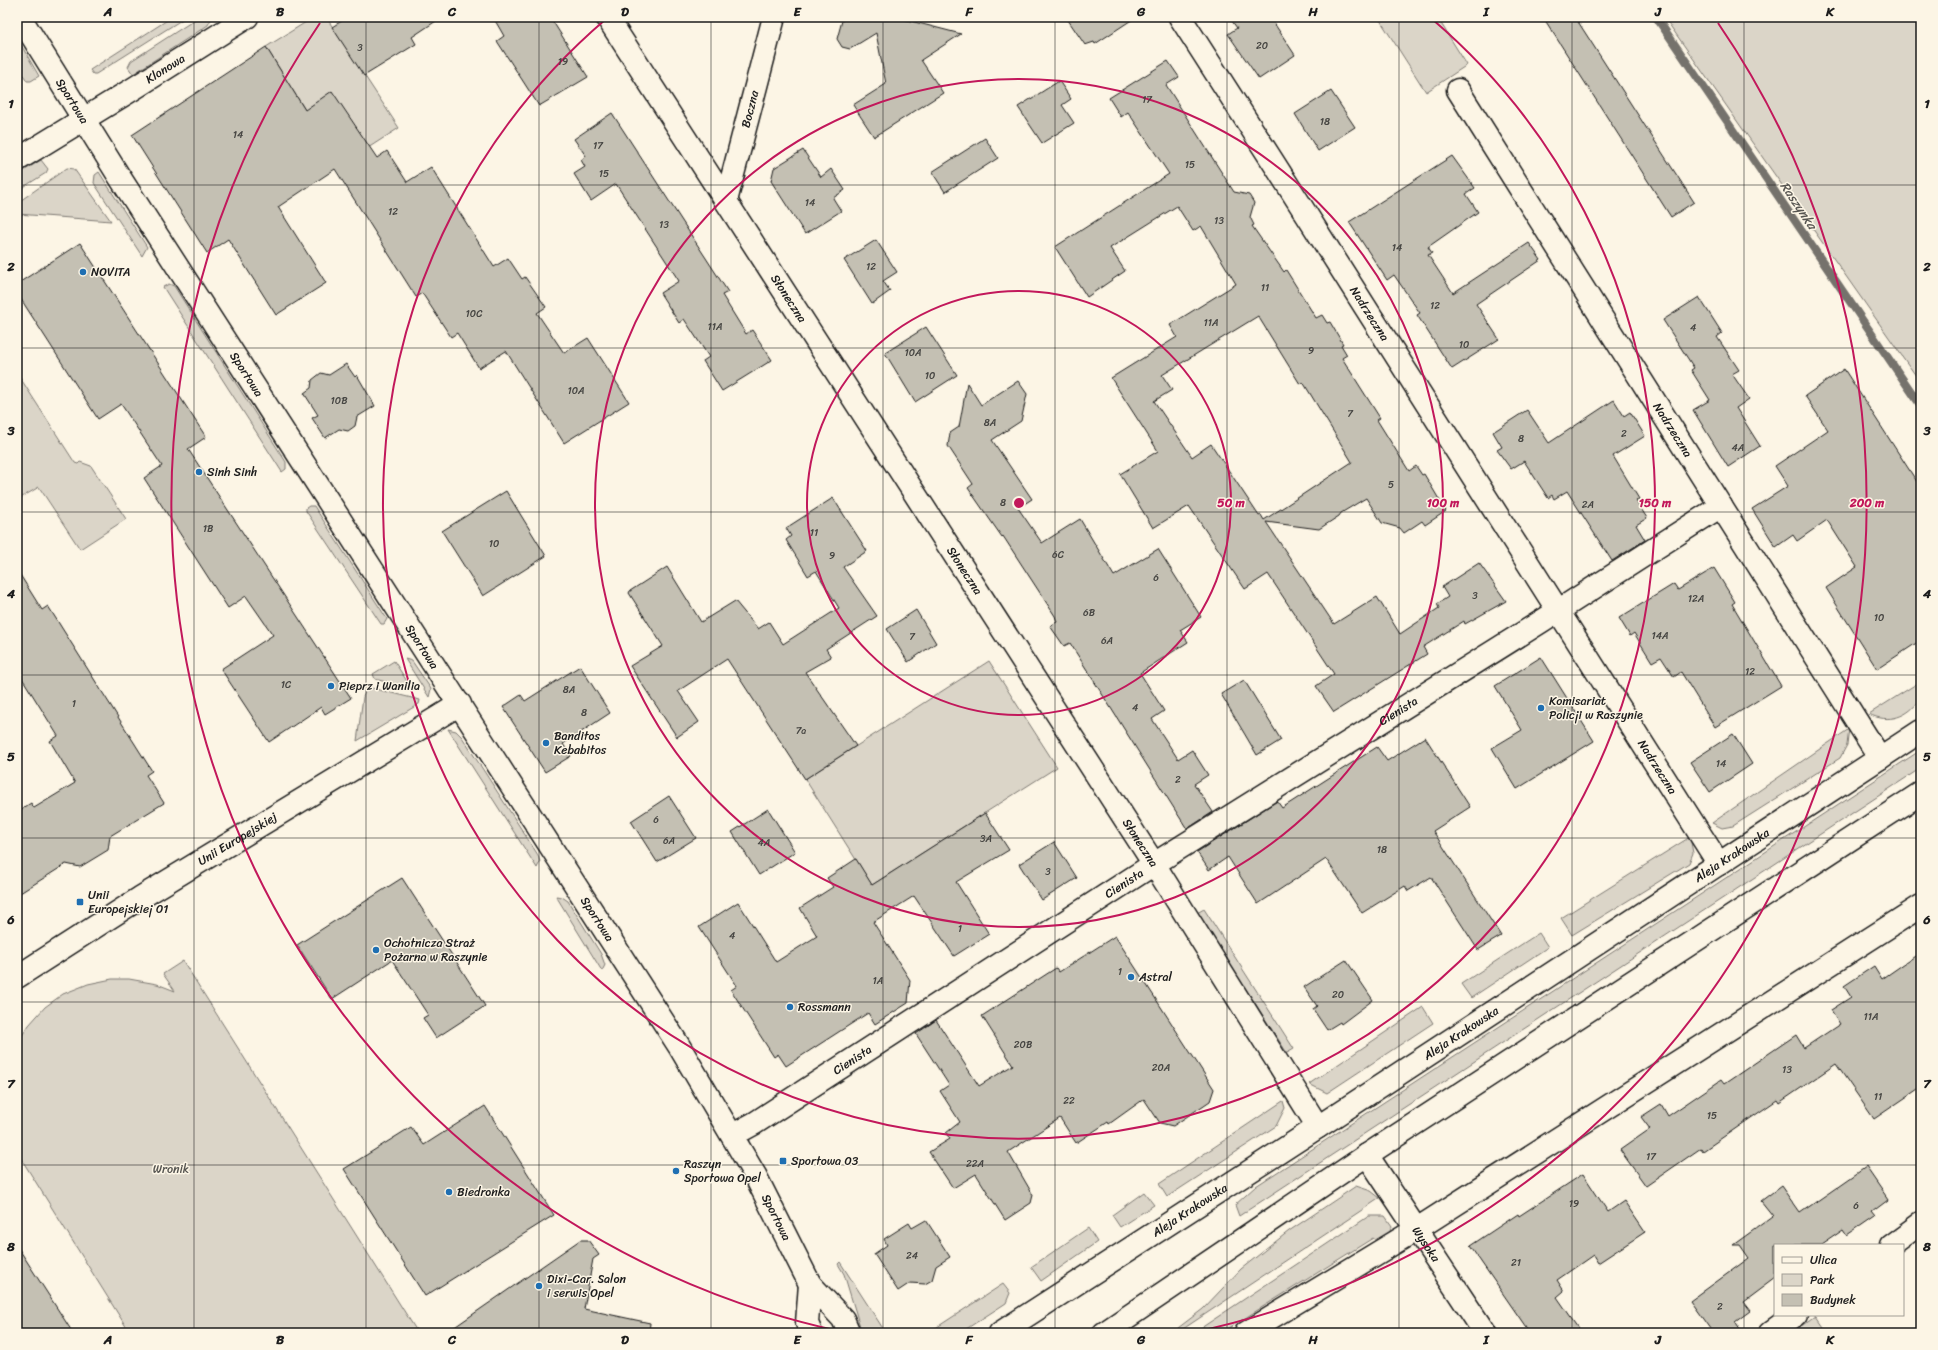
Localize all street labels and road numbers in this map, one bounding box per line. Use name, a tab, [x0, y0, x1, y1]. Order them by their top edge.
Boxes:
street label: Klonowa	[141, 48, 189, 90]
street label: Sportowa	[50, 74, 95, 128]
street label: Boczna	[735, 87, 766, 130]
street label: Słoneczna	[765, 270, 813, 327]
street label: Nadrzeczna	[1344, 282, 1395, 346]
street label: Sportowa	[224, 347, 269, 401]
street label: Nadrzeczna	[1647, 398, 1698, 462]
street label: Słoneczna	[941, 542, 989, 599]
street label: Sportowa	[399, 620, 445, 674]
street label: Cienista	[1374, 690, 1422, 732]
street label: Nadrzeczna	[1632, 735, 1683, 799]
street label: Unii Europejskiej	[193, 806, 282, 872]
street label: Słoneczna	[1116, 814, 1164, 872]
street label: Aleja Krakowska	[1689, 822, 1775, 889]
street label: Cienista	[1100, 862, 1148, 904]
street label: Sportowa	[574, 892, 620, 946]
street label: Aleja Krakowska	[1418, 999, 1504, 1067]
street label: Cienista	[828, 1039, 876, 1081]
street label: Aleja Krakowska	[1146, 1177, 1233, 1244]
street label: Sportowa	[755, 1190, 797, 1245]
street label: Wysoka	[1406, 1222, 1447, 1268]

